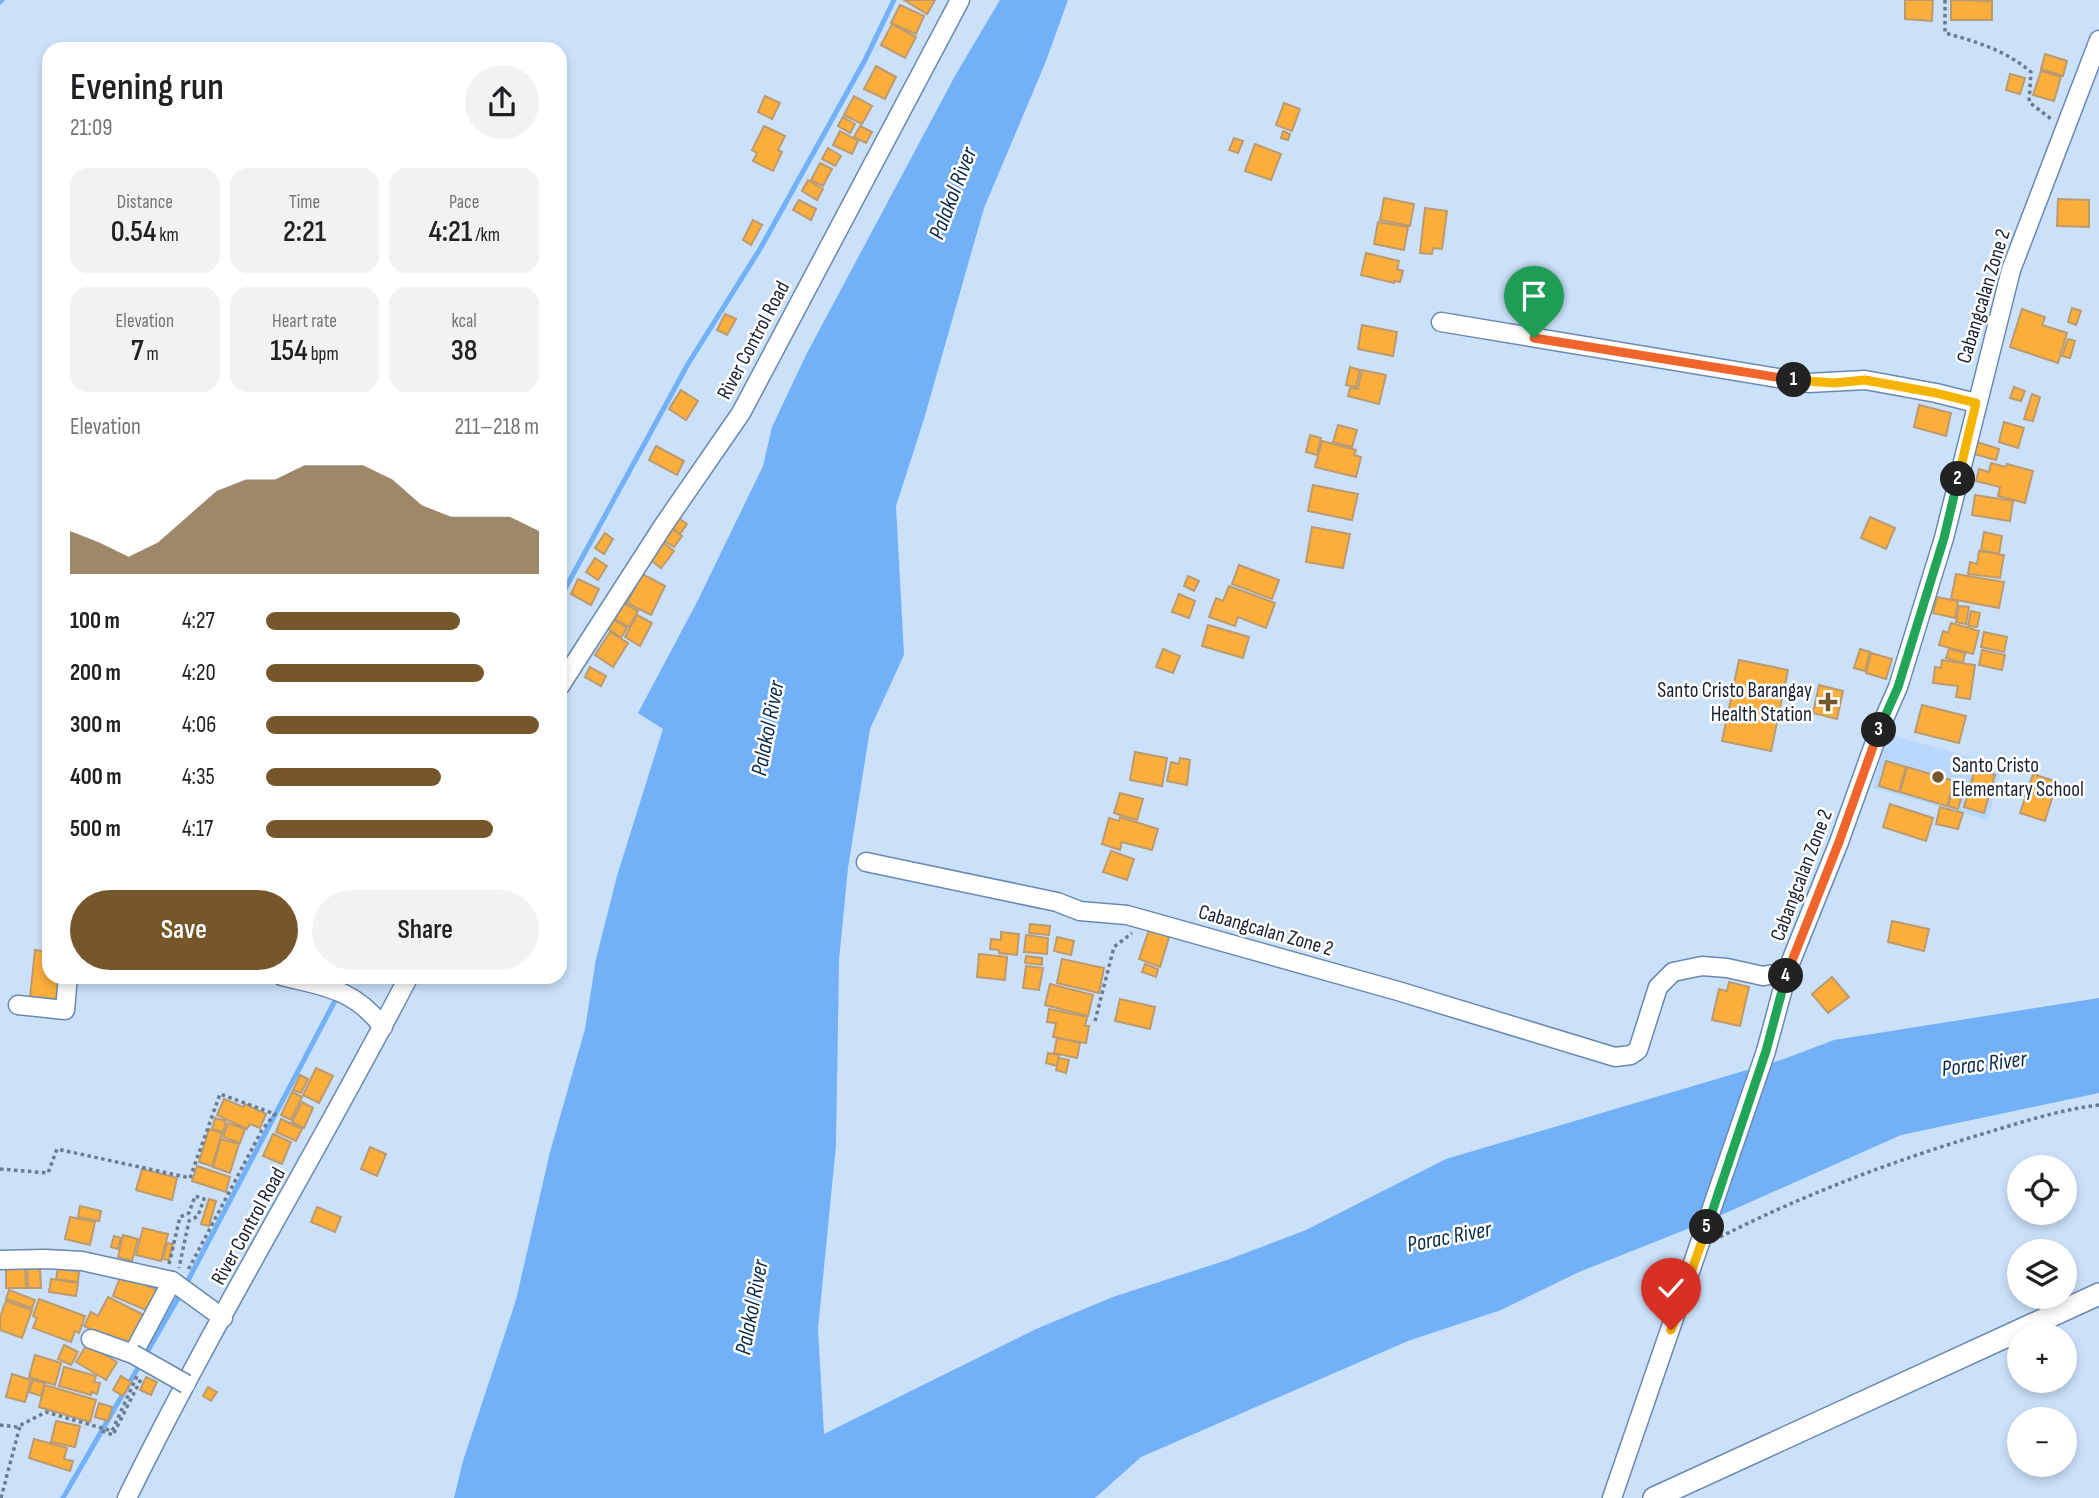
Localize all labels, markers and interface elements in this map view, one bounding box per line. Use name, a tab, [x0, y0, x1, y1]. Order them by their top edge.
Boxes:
text: Evening run	[70, 65, 224, 110]
button: share	[465, 65, 539, 139]
text: 21:09	[70, 114, 112, 142]
water label: Palakol River	[923, 142, 984, 243]
text: Distance	[117, 191, 173, 214]
text: Time	[289, 191, 320, 214]
text: Pace	[449, 191, 479, 214]
text: 0.54	[111, 214, 156, 250]
text: 2:21	[283, 214, 326, 250]
text: 4:21	[428, 214, 472, 250]
text: km	[156, 224, 179, 247]
text: /km	[472, 224, 500, 247]
street label: Cabangcalan Zone 2	[1951, 226, 2016, 366]
pin	[1504, 266, 1564, 338]
street label: River Control Road	[712, 277, 795, 404]
icon: arrive	[1515, 277, 1553, 315]
text: Elevation	[116, 310, 174, 333]
text: Heart rate	[272, 310, 337, 333]
text: kcal	[452, 310, 477, 333]
text: 7	[131, 333, 144, 369]
text: 154	[270, 333, 308, 369]
text: 38	[451, 333, 478, 369]
text: m	[144, 343, 159, 366]
text: bpm	[308, 343, 339, 366]
pin: 1	[1776, 362, 1812, 398]
text: 1	[1790, 368, 1797, 391]
text: Elevation	[70, 413, 141, 441]
text: 211–218 m	[454, 413, 539, 441]
pin: 2	[1940, 462, 1976, 496]
text: 2	[1953, 467, 1962, 490]
text: 100 m	[70, 607, 120, 635]
text: 4:27	[182, 607, 215, 635]
text: 200 m	[70, 659, 121, 687]
text: 4:20	[182, 659, 216, 687]
water label: Palakol River	[745, 677, 791, 778]
place label: Santo Cristo Barangay Health Station	[1657, 678, 1812, 727]
marker: Santo Cristo Barangay Health Station	[1818, 692, 1838, 712]
text: 300 m	[70, 711, 121, 739]
text: 4:06	[182, 711, 216, 739]
pin: 3	[1862, 712, 1896, 748]
text: 3	[1874, 718, 1883, 741]
place label: Santo Cristo Elementary School	[1952, 753, 2084, 802]
text: 400 m	[70, 763, 121, 791]
text: 4:35	[182, 763, 215, 791]
marker: Santo Cristo Elementary School	[1930, 769, 1946, 785]
street label: Cabangcalan Zone 2	[1765, 806, 1838, 945]
text: 500 m	[70, 815, 121, 843]
text: 4:17	[182, 815, 213, 843]
button: Save	[70, 890, 298, 970]
button: Share	[312, 890, 539, 970]
street label: Cabangcalan Zone 2	[1196, 899, 1336, 962]
pin: 4	[1768, 958, 1803, 993]
text: 4	[1781, 964, 1790, 987]
water label: Porac River	[1940, 1045, 2030, 1083]
map controls	[2007, 1155, 2077, 1477]
button: locate	[2007, 1155, 2077, 1225]
street label: River Control Road	[206, 1163, 291, 1289]
pin: 5	[1690, 1210, 1724, 1244]
water label: Porac River	[1405, 1215, 1495, 1259]
text: 5	[1702, 1215, 1711, 1238]
button: layers	[2007, 1239, 2077, 1309]
water label: Palakol River	[729, 1256, 775, 1357]
pin	[1641, 1258, 1701, 1330]
icon: check	[1652, 1269, 1690, 1307]
button: +	[2007, 1323, 2077, 1393]
button: −	[2007, 1407, 2077, 1477]

